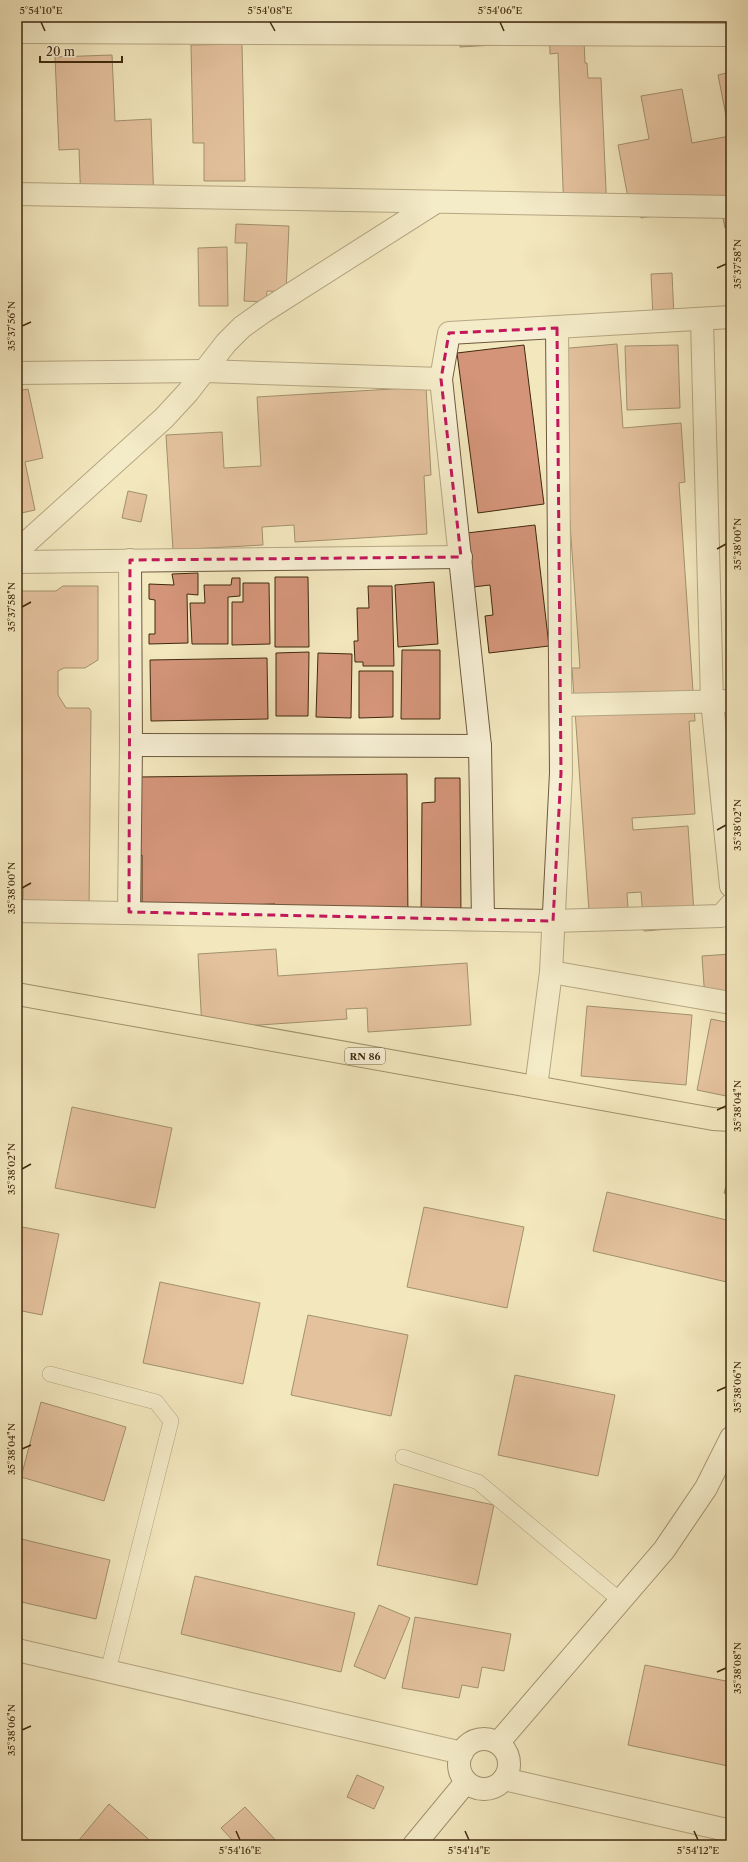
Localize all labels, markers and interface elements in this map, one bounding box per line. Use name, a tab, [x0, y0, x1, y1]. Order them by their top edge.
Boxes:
text: 5°54'10"E	[19, 4, 63, 17]
text: 5°54'08"E	[248, 4, 293, 17]
text: 5°54'06"E	[478, 4, 522, 17]
scale bar	[40, 38, 122, 64]
text: 20 m	[46, 44, 75, 59]
text: 35°37'58"N	[731, 239, 744, 289]
text: 35°37'56"N	[5, 301, 18, 351]
text: 35°38'00"N	[731, 518, 744, 570]
text: 35°37'58"N	[5, 582, 18, 632]
text: 35°38'02"N	[731, 799, 744, 851]
text: 35°38'00"N	[5, 862, 18, 914]
road number: RN 86	[345, 1048, 385, 1064]
text: 35°38'04"N	[731, 1080, 744, 1132]
text: 35°38'02"N	[5, 1143, 18, 1195]
text: 35°38'06"N	[731, 1361, 744, 1413]
text: 35°38'04"N	[5, 1423, 18, 1475]
text: 35°38'08"N	[731, 1642, 744, 1694]
text: 35°38'06"N	[5, 1704, 18, 1756]
text: 5°54'16"E	[219, 1844, 261, 1857]
text: 5°54'14"E	[448, 1844, 490, 1857]
text: 5°54'12"E	[677, 1844, 719, 1857]

